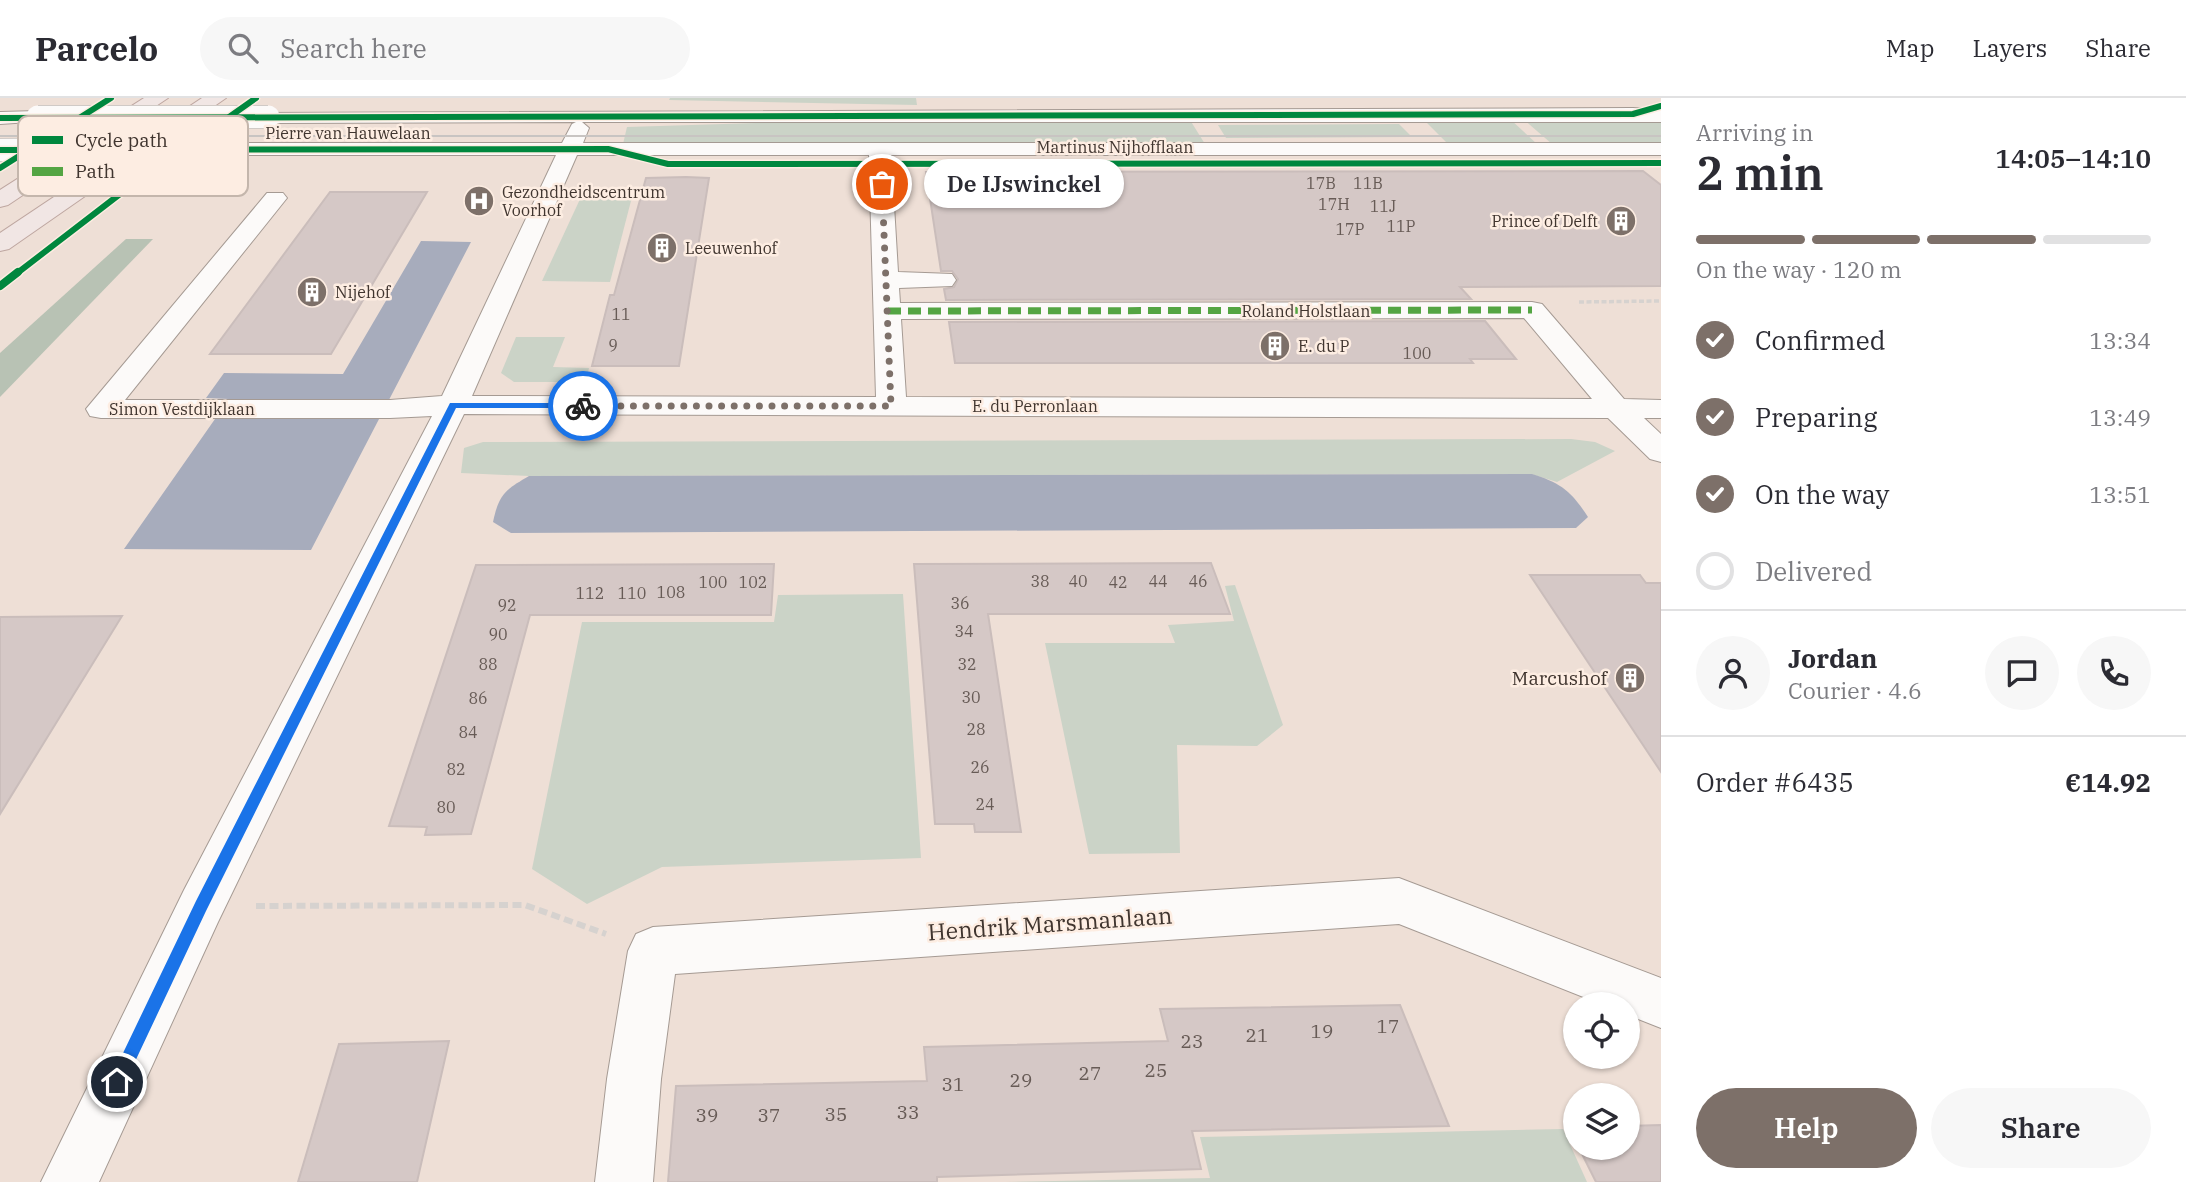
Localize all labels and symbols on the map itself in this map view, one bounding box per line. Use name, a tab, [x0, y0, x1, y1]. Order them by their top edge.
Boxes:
legend	[18, 116, 248, 196]
street label: Pierre van Hauwelaan	[265, 123, 431, 143]
text: Cycle path	[75, 128, 168, 152]
street label: Martinus Nijhofflaan	[1037, 137, 1193, 157]
pin	[852, 154, 912, 214]
text: Path	[75, 159, 115, 183]
callout: De IJswinckel	[924, 160, 1124, 208]
house number: 17B	[1306, 173, 1336, 193]
house number: 11B	[1353, 173, 1383, 193]
place label: Gezondheidscentrum Voorhof	[502, 182, 665, 220]
hospital icon: Gezondheidscentrum Voorhof	[462, 184, 496, 218]
house number: 17H	[1318, 194, 1350, 214]
house number: 11J	[1370, 196, 1396, 216]
building icon: Prince of Delft	[1604, 204, 1638, 238]
place label: Prince of Delft	[1492, 211, 1598, 231]
house number: 11P	[1386, 216, 1416, 236]
house number: 17P	[1335, 219, 1365, 239]
building icon: Leeuwenhof	[645, 231, 679, 265]
place label: Leeuwenhof	[685, 238, 779, 258]
building icon: Nijehof	[295, 275, 329, 309]
place label: Nijehof	[335, 282, 392, 302]
street label: Roland Holstlaan	[1242, 301, 1371, 321]
house number: 11	[611, 304, 631, 324]
building icon: E. du P	[1258, 329, 1292, 363]
house number: 9	[608, 335, 618, 355]
place label: E. du P	[1298, 336, 1350, 356]
house number: 100	[1403, 343, 1431, 363]
courier	[548, 371, 618, 441]
street label: E. du Perronlaan	[972, 396, 1098, 416]
street label: Simon Vestdijklaan	[109, 399, 255, 419]
house number: 38	[1030, 571, 1050, 591]
house number: 40	[1068, 571, 1088, 591]
house number: 44	[1148, 571, 1168, 591]
house number: 46	[1188, 571, 1208, 591]
house number: 100	[699, 572, 727, 592]
house number: 102	[739, 572, 767, 592]
house number: 42	[1108, 572, 1128, 592]
house number: 108	[657, 582, 685, 602]
house number: 112	[576, 583, 604, 603]
house number: 110	[618, 583, 646, 603]
house number: 36	[950, 593, 970, 613]
house number: 92	[497, 595, 517, 615]
house number: 34	[954, 621, 974, 641]
house number: 90	[488, 624, 508, 644]
house number: 88	[478, 654, 498, 674]
house number: 32	[957, 654, 977, 674]
building icon: Marcushof	[1613, 661, 1647, 695]
place label: Marcushof	[1512, 666, 1608, 690]
house number: 30	[961, 687, 981, 707]
house number: 86	[468, 688, 488, 708]
house number: 28	[966, 719, 986, 739]
house number: 84	[458, 722, 478, 742]
house number: 26	[970, 757, 990, 777]
house number: 82	[446, 759, 466, 779]
house number: 24	[975, 794, 995, 814]
house number: 80	[436, 797, 456, 817]
street label: Hendrik Marsmanlaan	[927, 899, 1173, 947]
house number: 17	[1377, 1014, 1399, 1038]
house number: 19	[1311, 1019, 1333, 1043]
house number: 21	[1246, 1023, 1268, 1047]
house number: 23	[1181, 1029, 1203, 1053]
pin	[87, 1052, 147, 1112]
house number: 25	[1145, 1058, 1167, 1082]
house number: 27	[1079, 1061, 1101, 1085]
house number: 29	[1010, 1068, 1032, 1092]
house number: 31	[942, 1072, 964, 1096]
house number: 33	[897, 1100, 919, 1124]
house number: 35	[825, 1102, 847, 1126]
house number: 39	[696, 1103, 718, 1127]
house number: 37	[758, 1103, 780, 1127]

